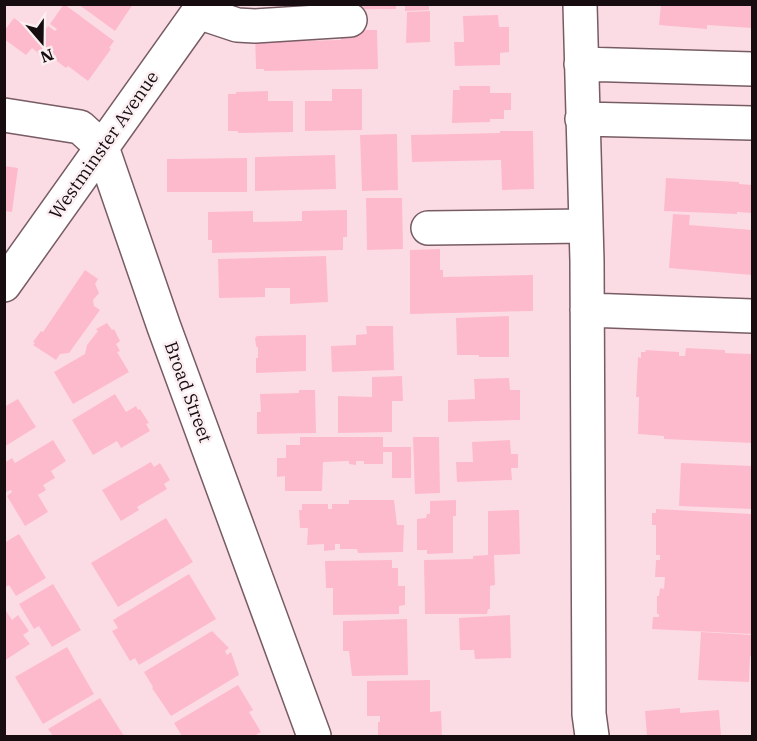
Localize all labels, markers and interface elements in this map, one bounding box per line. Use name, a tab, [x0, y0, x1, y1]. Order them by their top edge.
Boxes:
north arrow	[12, 12, 72, 72]
text: N	[38, 45, 56, 68]
street label: Westminster Avenue	[44, 66, 163, 223]
street label: Broad Street	[160, 338, 217, 446]

